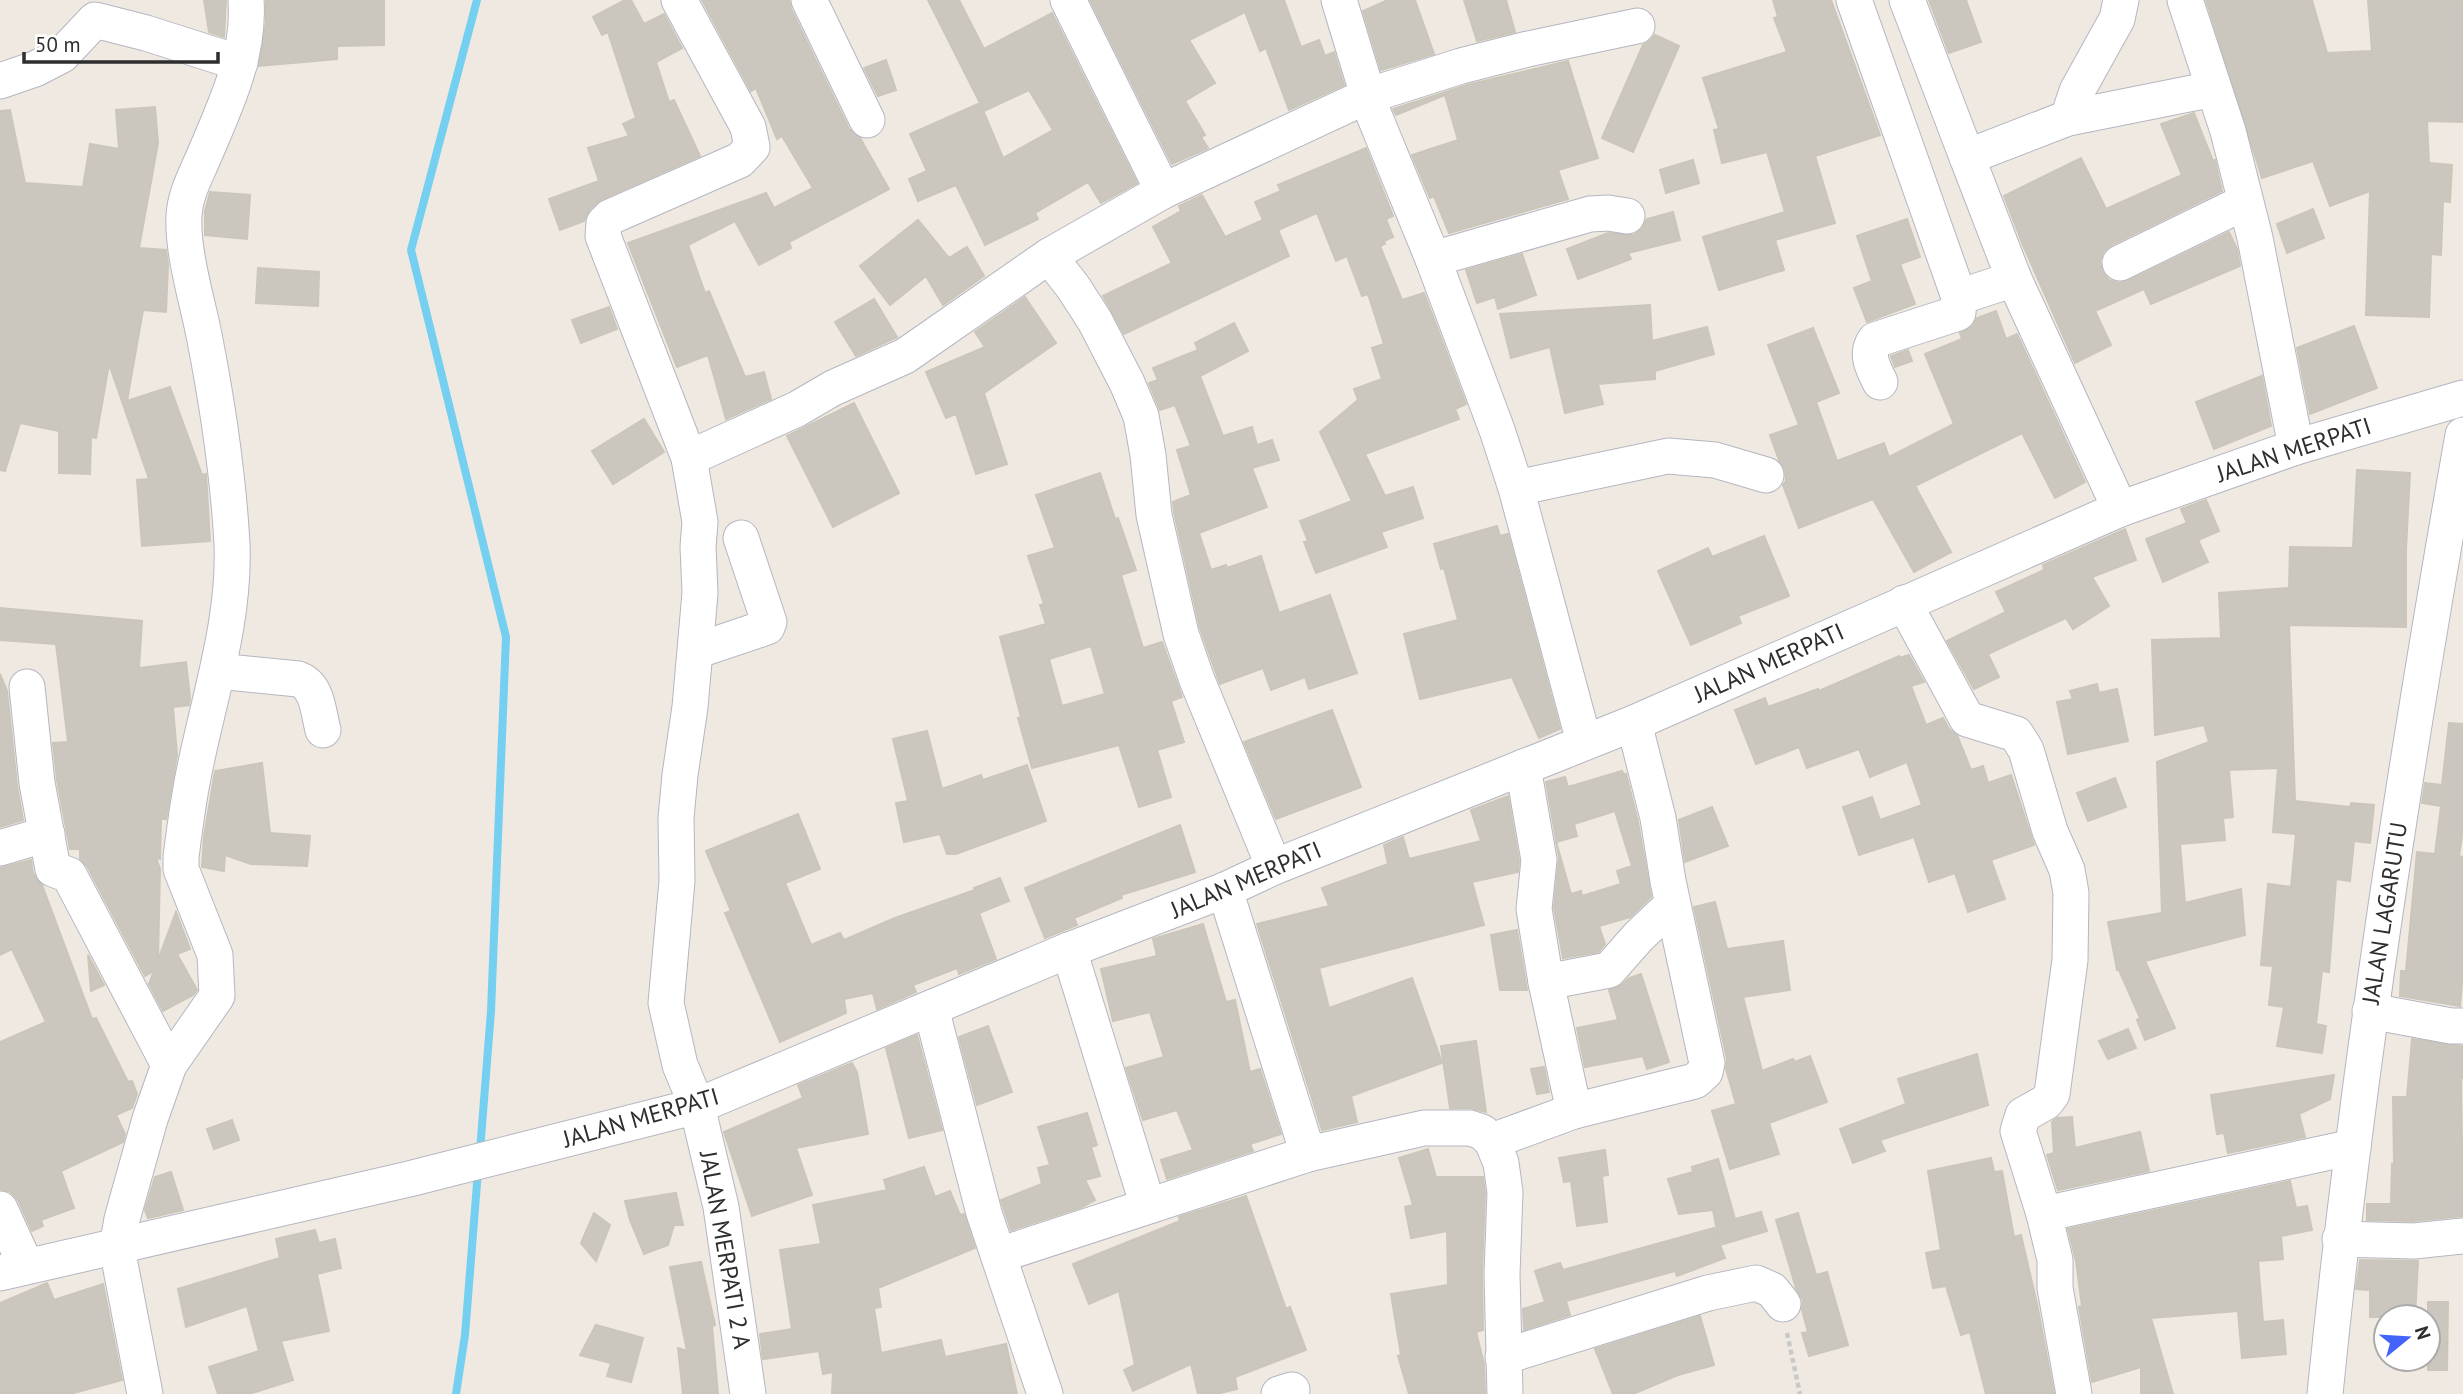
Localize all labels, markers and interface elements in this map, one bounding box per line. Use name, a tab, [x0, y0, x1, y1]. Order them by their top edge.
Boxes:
scale bar	[24, 21, 219, 65]
text: 50 m	[35, 31, 81, 58]
street label: JALAN MERPATI	[2212, 410, 2375, 489]
street label: JALAN MERPATI	[1688, 616, 1849, 710]
street label: JALAN LAGARUTU	[2355, 820, 2414, 1007]
street label: JALAN MERPATI	[1165, 834, 1326, 926]
street label: JALAN MERPATI	[558, 1080, 722, 1155]
street label: JALAN MERPATI 2 A	[693, 1148, 758, 1351]
north arrow	[2372, 1303, 2442, 1373]
text: N	[2410, 1323, 2437, 1342]

